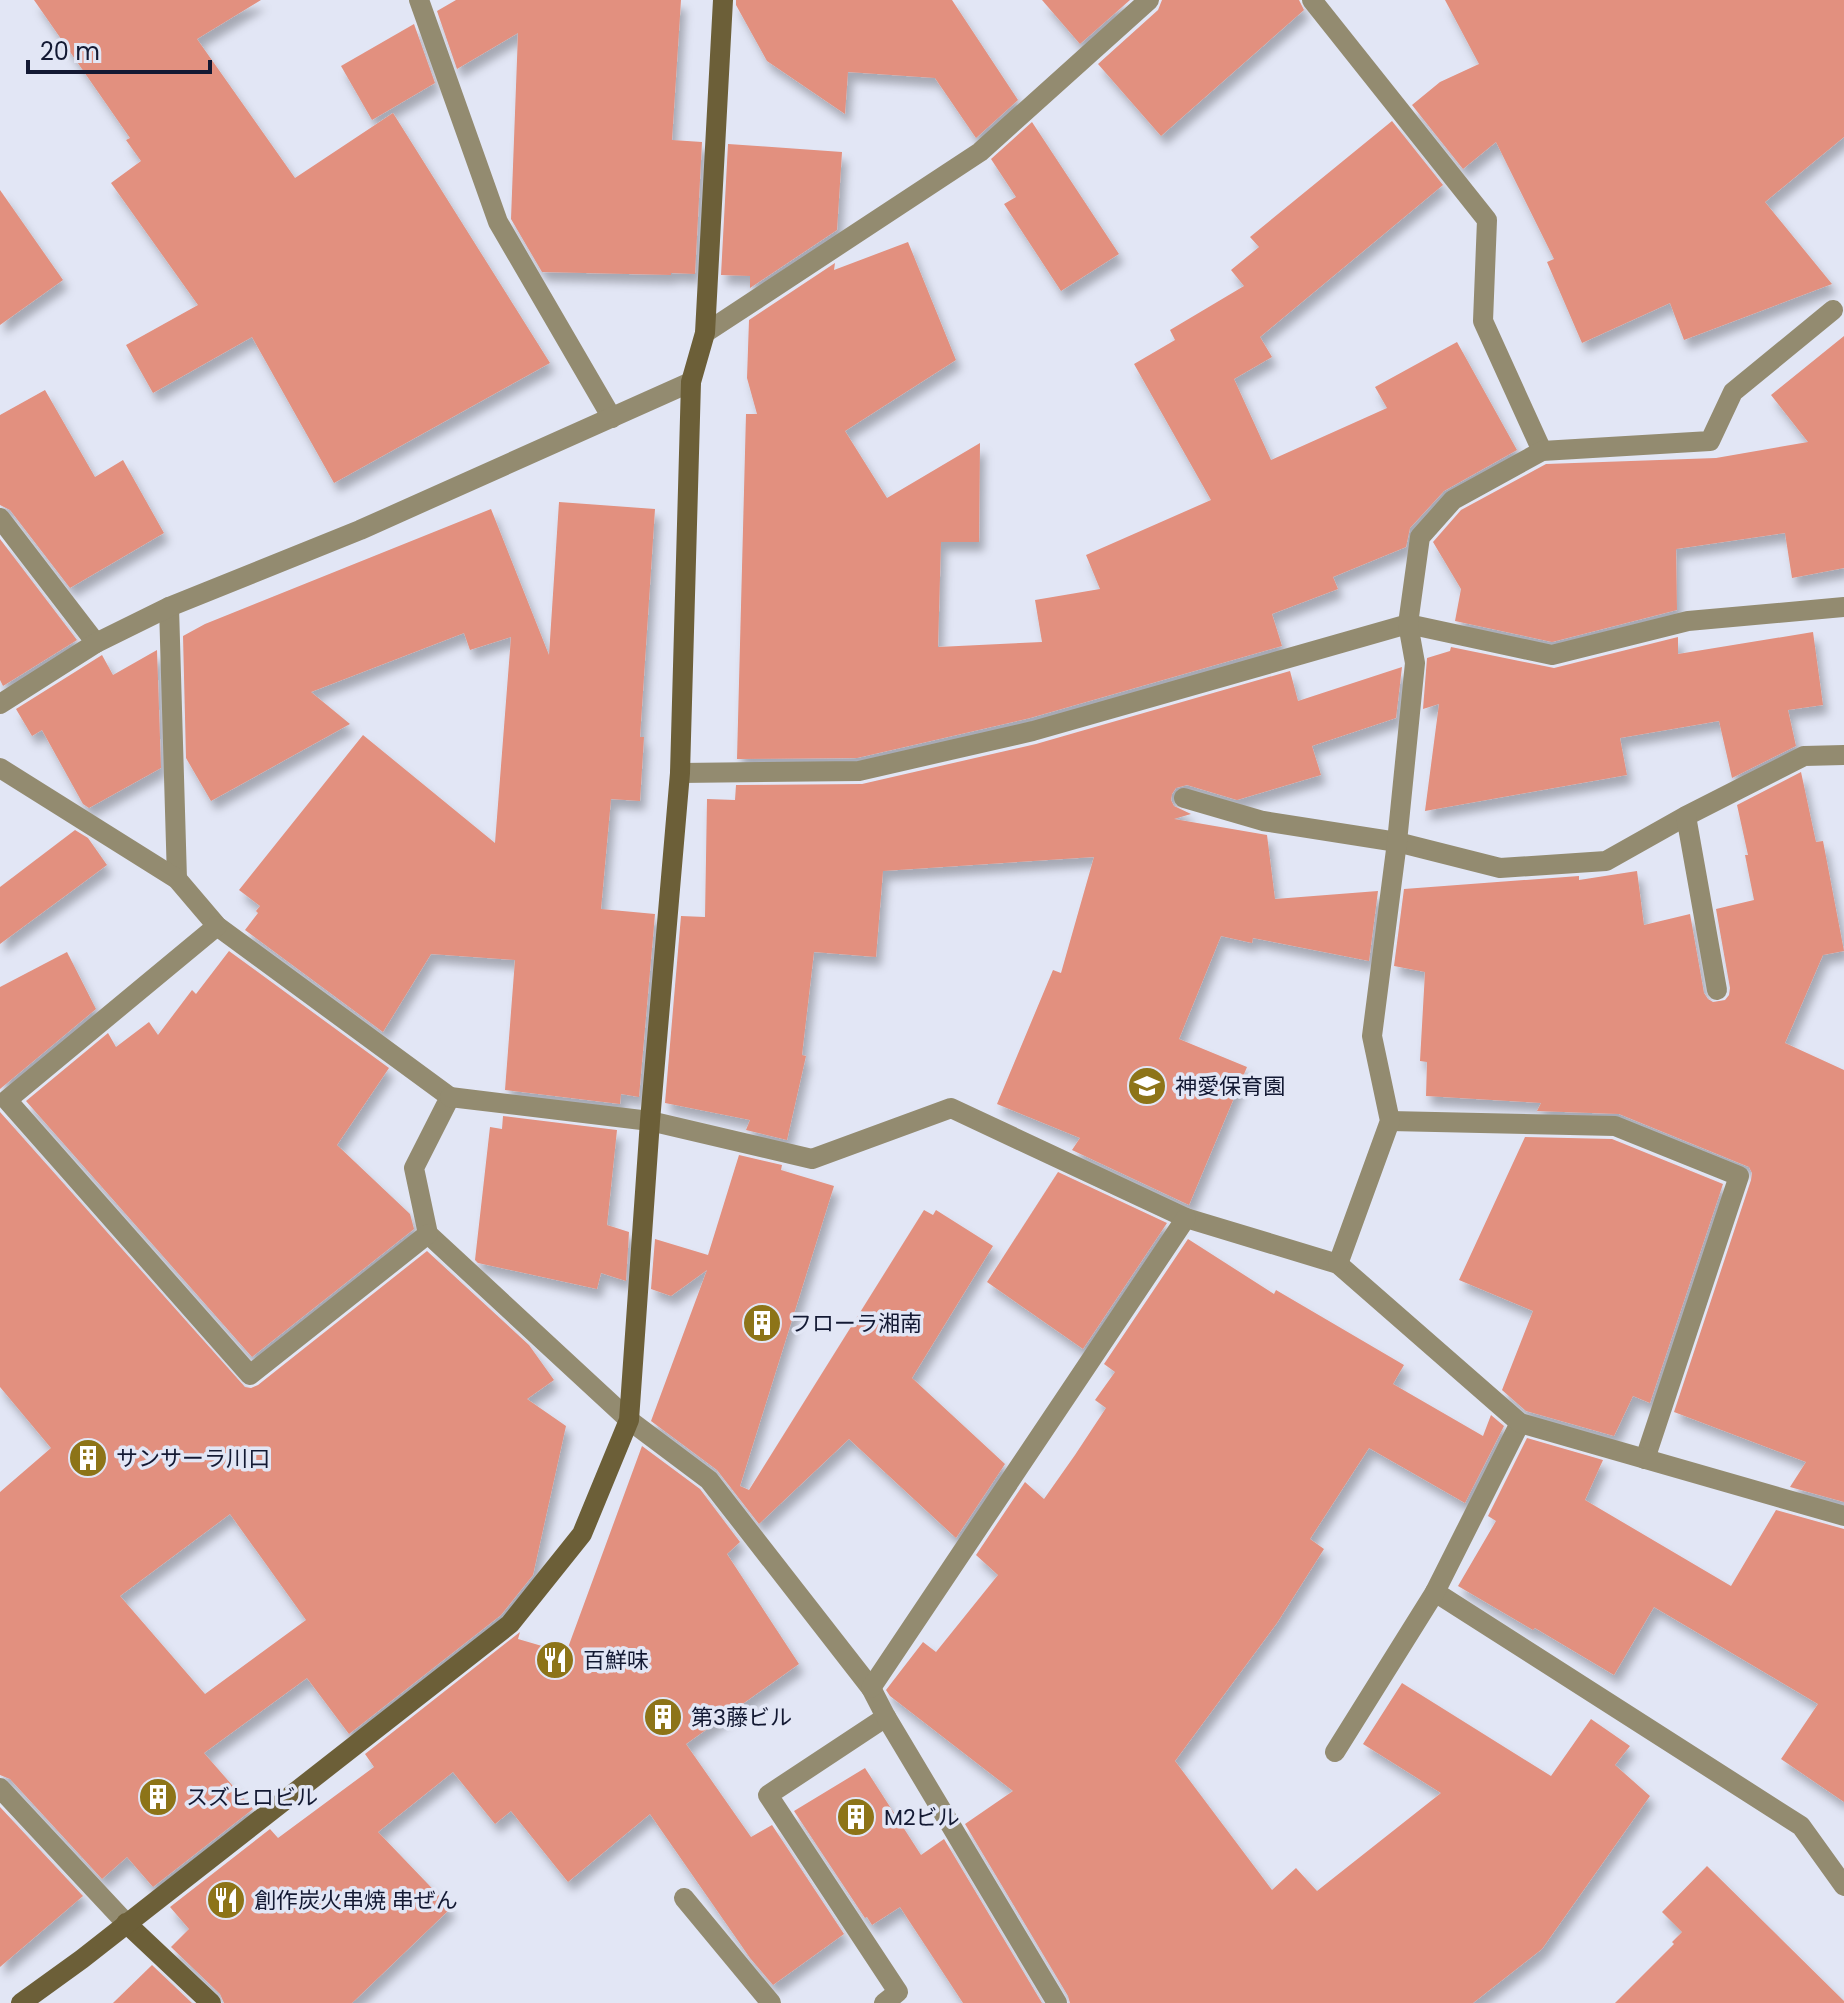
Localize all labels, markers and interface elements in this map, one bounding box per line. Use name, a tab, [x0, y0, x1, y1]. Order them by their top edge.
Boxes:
scale bar	[28, 24, 210, 74]
text: 20 m	[40, 35, 100, 68]
school or university icon: 神愛保育園	[1126, 1065, 1168, 1107]
place label: 神愛保育園	[1175, 1071, 1285, 1102]
building icon: フローラ湘南	[741, 1302, 783, 1344]
place label: フローラ湘南	[790, 1308, 922, 1339]
building icon: サンサーラ川口	[67, 1437, 109, 1479]
place label: サンサーラ川口	[116, 1443, 270, 1474]
restaurant icon: 百鮮味	[534, 1639, 576, 1681]
place label: 百鮮味	[583, 1645, 649, 1676]
building icon: 第3藤ビル	[642, 1696, 684, 1738]
place label: 第3藤ビル	[691, 1702, 792, 1733]
building icon: スズヒロビル	[137, 1776, 179, 1818]
place label: スズヒロビル	[186, 1782, 318, 1813]
building icon: M2ビル	[835, 1796, 877, 1838]
place label: M2ビル	[884, 1802, 960, 1833]
restaurant icon: 創作炭火串焼 串ぜん	[205, 1879, 247, 1921]
place label: 創作炭火串焼 串ぜん	[254, 1885, 458, 1916]

